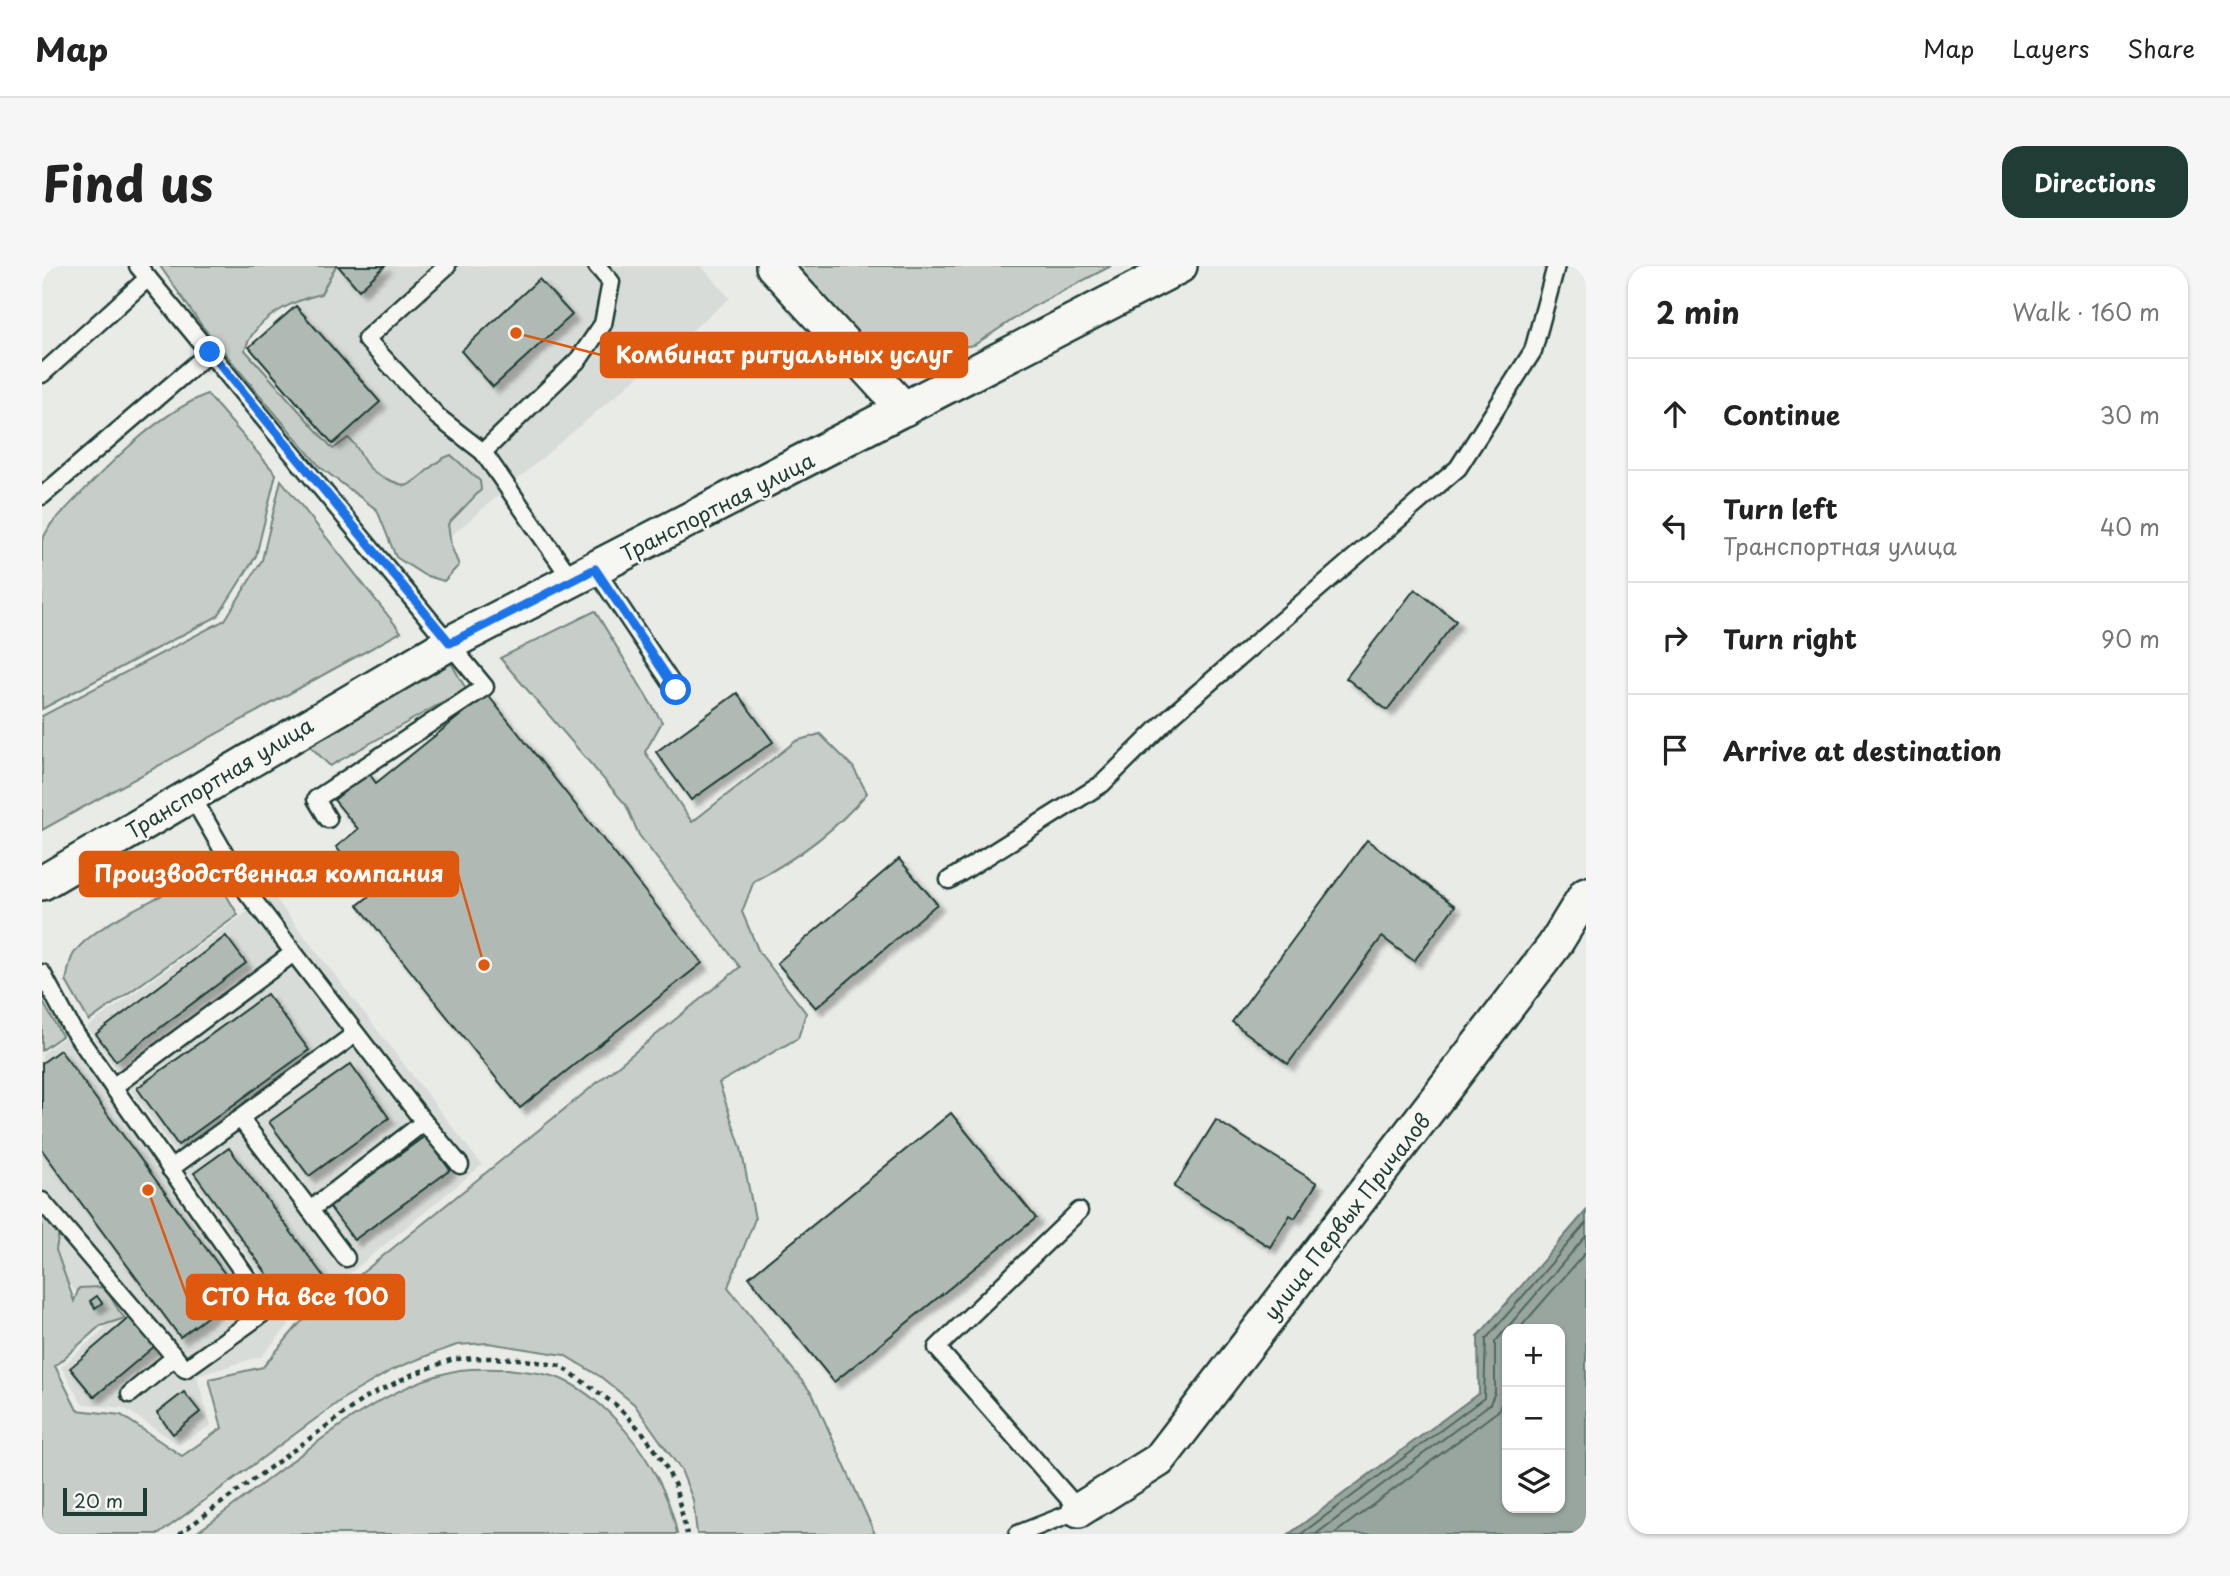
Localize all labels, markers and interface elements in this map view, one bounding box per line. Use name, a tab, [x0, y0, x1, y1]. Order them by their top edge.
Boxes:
text: Map	[35, 23, 108, 73]
text: Map	[1923, 30, 1974, 66]
text: Layers	[2012, 30, 2089, 66]
text: Share	[2127, 30, 2195, 66]
text: Find us	[42, 145, 213, 219]
button: Directions	[2002, 146, 2188, 218]
text: 2 min	[1656, 289, 1740, 334]
text: Walk · 160 m	[2012, 294, 2160, 329]
callout: Комбинат ритуальных услуг	[601, 333, 967, 377]
route end	[194, 336, 225, 367]
text: Комбинат ритуальных услуг	[616, 336, 953, 371]
icon: ahead	[1656, 395, 1694, 433]
text: Continue	[1723, 395, 1840, 434]
text: 30 m	[2099, 397, 2160, 432]
street label: Транспортная улица	[615, 443, 820, 569]
text: Turn left	[1723, 489, 1838, 528]
icon: left	[1656, 507, 1694, 545]
text: 40 m	[2100, 509, 2160, 544]
text: Транспортная улица	[1723, 528, 1957, 563]
icon: right	[1656, 619, 1694, 657]
text: Turn right	[1723, 619, 1857, 658]
text: 90 m	[2101, 621, 2160, 656]
route start	[660, 674, 691, 705]
street label: Транспортная улица	[119, 708, 319, 846]
icon: arrive	[1656, 731, 1694, 769]
text: Arrive at destination	[1723, 731, 2002, 770]
callout: Производственная компания	[80, 852, 458, 896]
text: Производственная компания	[94, 855, 444, 890]
street label: улица Первых Причалов	[1255, 1106, 1437, 1326]
callout: СТО На все 100	[187, 1275, 404, 1319]
text: СТО На все 100	[201, 1278, 389, 1313]
map controls	[1502, 1324, 1565, 1513]
button: +	[1502, 1324, 1565, 1387]
button: −	[1502, 1387, 1565, 1450]
button: layers	[1502, 1450, 1565, 1513]
scale bar	[63, 1485, 147, 1517]
text: 20 m	[74, 1486, 123, 1514]

